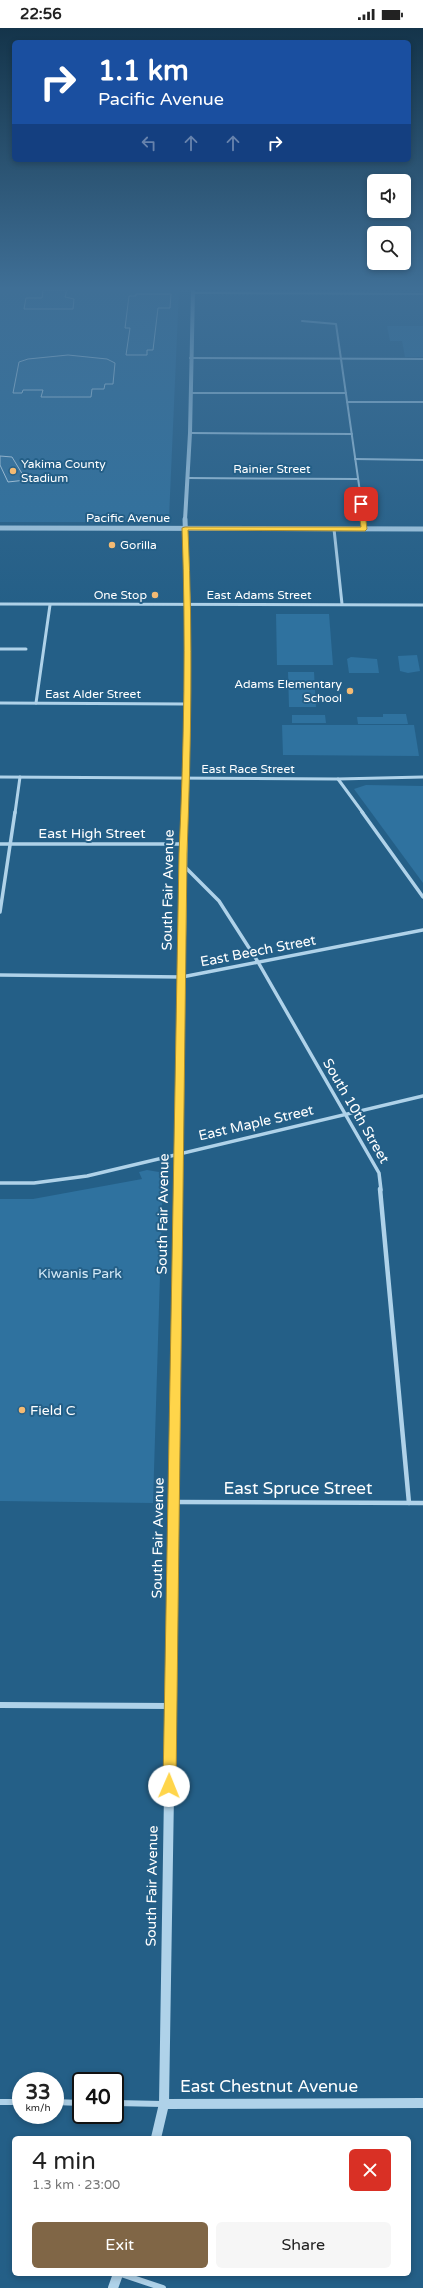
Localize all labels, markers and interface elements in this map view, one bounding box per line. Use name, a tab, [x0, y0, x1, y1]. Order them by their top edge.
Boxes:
text: 22:56	[20, 5, 62, 23]
text: 1.1 km	[98, 54, 189, 88]
icon: right	[32, 56, 84, 108]
text: Pacific Avenue	[98, 88, 224, 110]
icon: left	[138, 132, 160, 154]
icon: ahead	[180, 132, 202, 154]
icon: ahead	[222, 132, 244, 154]
icon: right	[264, 132, 286, 154]
map controls	[367, 174, 411, 270]
button: sound	[367, 174, 411, 218]
button: search	[367, 226, 411, 270]
place label: Yakima County Stadium	[21, 457, 106, 485]
street label: Rainier Street	[233, 462, 311, 476]
marker: Yakima County Stadium	[8, 466, 18, 476]
pin	[344, 487, 378, 521]
icon: arrive	[350, 493, 372, 515]
street label: Pacific Avenue	[86, 511, 170, 525]
place label: Gorilla	[120, 538, 157, 552]
marker: Gorilla	[107, 540, 117, 550]
place label: One Stop	[94, 588, 147, 602]
street label: East Adams Street	[206, 588, 312, 602]
marker: One Stop	[150, 590, 160, 600]
place label: Adams Elementary School	[234, 677, 343, 705]
marker: Adams Elementary School	[345, 686, 355, 696]
street label: East Alder Street	[45, 687, 141, 701]
street label: East Race Street	[201, 762, 295, 776]
street label: East High Street	[38, 825, 146, 842]
street label: South Fair Avenue	[158, 829, 178, 951]
street label: East Beech Street	[199, 931, 318, 971]
street label: South 10th Street	[319, 1056, 393, 1167]
street label: East Maple Street	[197, 1101, 316, 1145]
street label: South Fair Avenue	[153, 1153, 173, 1275]
park label: Kiwanis Park	[38, 1265, 122, 1282]
place label: Field C	[30, 1402, 76, 1419]
marker: Field C	[17, 1405, 27, 1415]
street label: South Fair Avenue	[148, 1477, 168, 1599]
street label: East Spruce Street	[224, 1478, 373, 1499]
position arrow	[148, 1765, 190, 1807]
street label: South Fair Avenue	[142, 1825, 162, 1947]
speed limit sign: 40	[72, 2072, 124, 2124]
street label: East Chestnut Avenue	[180, 2076, 358, 2097]
text: 33	[25, 2081, 51, 2105]
text: km/h	[25, 2102, 51, 2114]
text: 4 min	[32, 2147, 96, 2176]
button: close	[349, 2149, 391, 2191]
text: 1.3 km · 23:00	[32, 2177, 120, 2193]
button: Exit	[32, 2222, 208, 2268]
button: Share	[216, 2222, 391, 2268]

